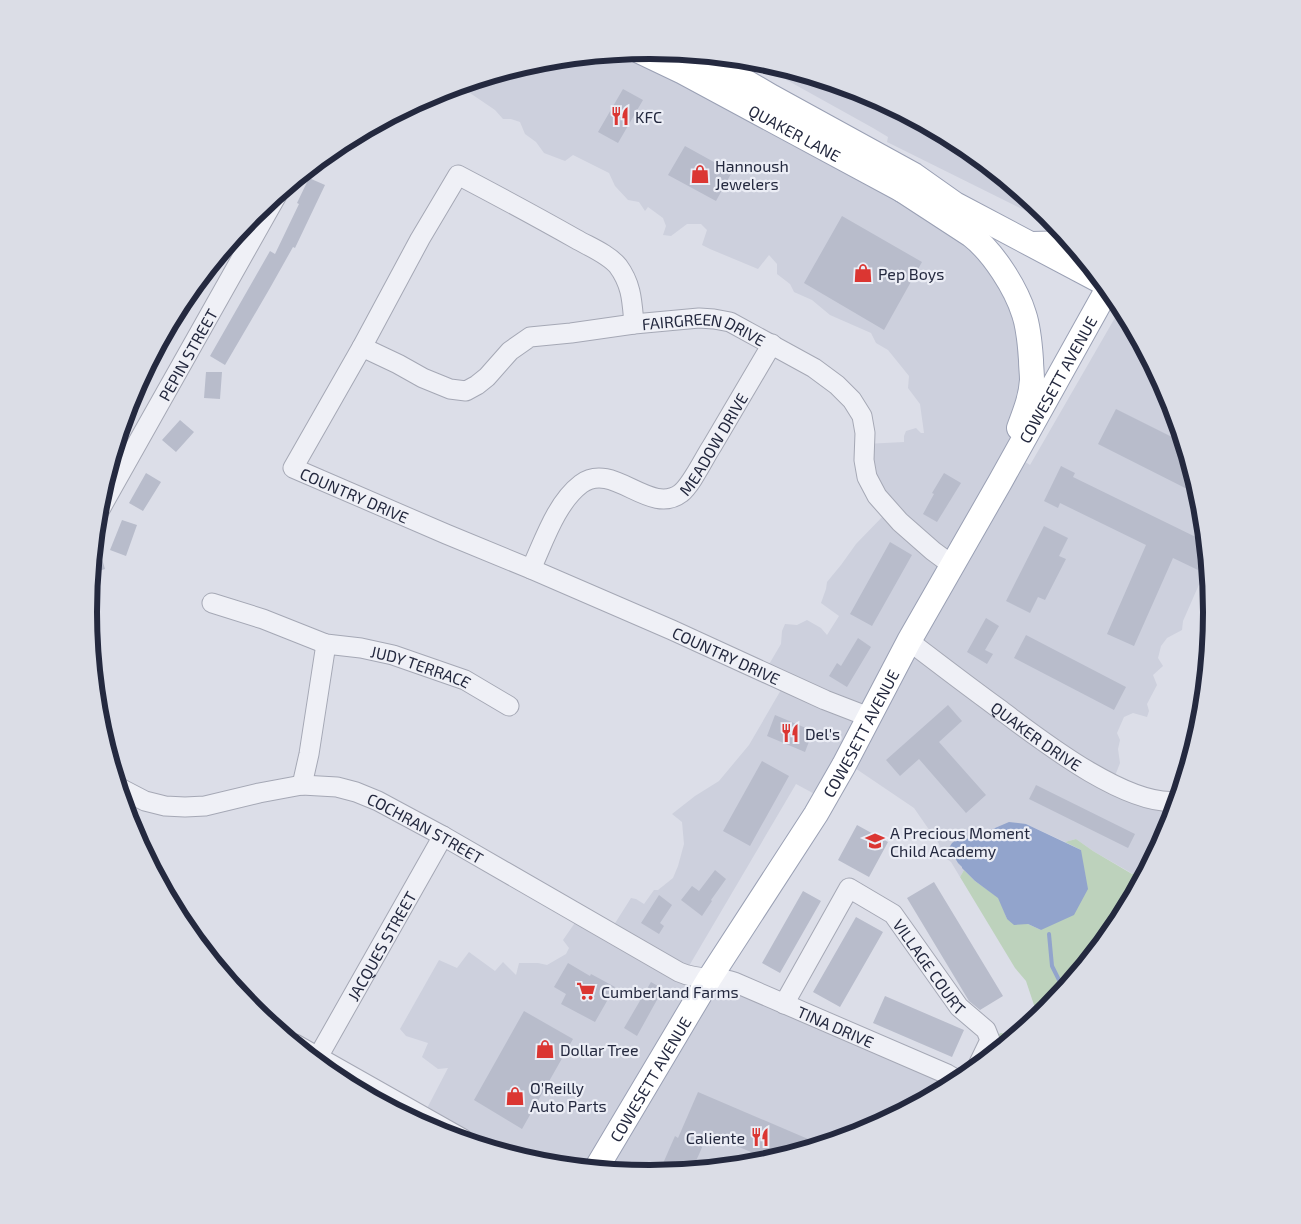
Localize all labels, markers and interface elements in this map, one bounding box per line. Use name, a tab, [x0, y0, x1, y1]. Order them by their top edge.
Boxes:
street label: QUAKER LANE	[745, 100, 844, 165]
restaurant icon: KFC	[609, 105, 631, 127]
place label: KFC	[635, 107, 662, 126]
place label: Hannoush Jewelers	[715, 156, 789, 193]
shop icon: Hannoush Jewelers	[689, 163, 711, 185]
shop icon: Pep Boys	[852, 262, 874, 284]
place label: Pep Boys	[878, 264, 944, 283]
street label: PEPIN STREET	[154, 305, 221, 404]
street label: FAIRGREEN DRIVE	[641, 308, 769, 349]
street label: COWESETT AVENUE	[1014, 312, 1100, 446]
street label: MEADOW DRIVE	[675, 389, 751, 499]
street label: COUNTRY DRIVE	[297, 463, 412, 526]
street label: COUNTRY DRIVE	[670, 622, 783, 688]
street label: JUDY TERRACE	[369, 641, 475, 691]
street label: COWESETT AVENUE	[818, 666, 902, 800]
street label: QUAKER DRIVE	[987, 697, 1085, 774]
restaurant icon: Del's	[779, 722, 801, 744]
place label: Del's	[805, 724, 840, 743]
street label: COCHRAN STREET	[365, 788, 487, 867]
place label: A Precious Moment Child Academy	[890, 823, 1030, 860]
school or university icon: A Precious Moment Child Academy	[864, 830, 886, 852]
street label: JACQUES STREET	[343, 888, 419, 1004]
street label: VILLAGE COURT	[890, 915, 970, 1018]
supermarket icon: Cumberland Farms	[575, 980, 597, 1002]
place label: Cumberland Farms	[601, 982, 739, 1001]
street label: TINA DRIVE	[795, 1001, 877, 1051]
street label: COWESETT AVENUE	[605, 1013, 694, 1145]
shop icon: Dollar Tree	[534, 1038, 556, 1060]
place label: Dollar Tree	[560, 1040, 638, 1059]
place label: O'Reilly Auto Parts	[530, 1078, 607, 1115]
shop icon: O'Reilly Auto Parts	[504, 1085, 526, 1107]
restaurant icon: Caliente	[749, 1126, 771, 1148]
place label: Caliente	[686, 1128, 745, 1147]

